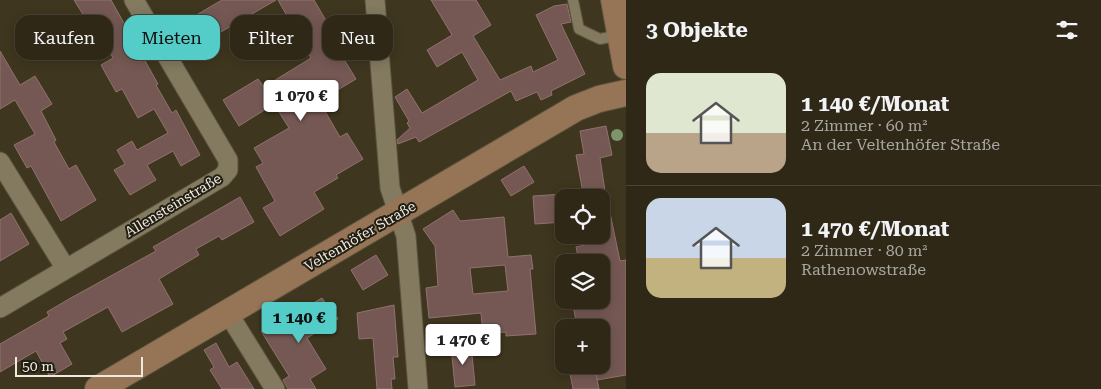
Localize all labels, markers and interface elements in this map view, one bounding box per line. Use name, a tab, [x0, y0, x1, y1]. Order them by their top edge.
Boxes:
chip: Kaufen	[15, 15, 113, 60]
chip: Mieten	[123, 15, 220, 60]
chip: Filter	[230, 15, 312, 60]
chip: Neu	[322, 15, 393, 60]
icon: filters	[1053, 16, 1081, 44]
text: 3 Objekte	[646, 18, 748, 42]
pin: 1 070 €	[255, 80, 347, 122]
text: 1 070 €	[275, 86, 327, 105]
text: 1 140 €/Monat	[801, 92, 949, 116]
icon: home	[686, 93, 746, 153]
text: 2 Zimmer · 60 m²	[801, 116, 928, 135]
text: An der Veltenhöfer Straße	[801, 135, 1000, 154]
street label: Allensteinstraße	[122, 170, 224, 240]
map controls	[555, 189, 610, 374]
button: locate	[555, 189, 610, 244]
street label: Veltenhöfer Straße	[301, 197, 419, 274]
text: 1 470 €/Monat	[801, 217, 949, 241]
icon: home	[686, 218, 746, 278]
text: 2 Zimmer · 80 m²	[801, 241, 928, 260]
button: layers	[555, 254, 610, 309]
text: Rathenowstraße	[801, 260, 926, 279]
pin: 1 140 €	[253, 302, 345, 344]
text: 1 140 €	[273, 308, 325, 327]
button: +	[555, 319, 610, 374]
pin: 1 470 €	[417, 324, 509, 366]
text: 1 470 €	[437, 330, 489, 349]
scale bar	[15, 354, 142, 377]
text: 50 m	[22, 358, 54, 374]

